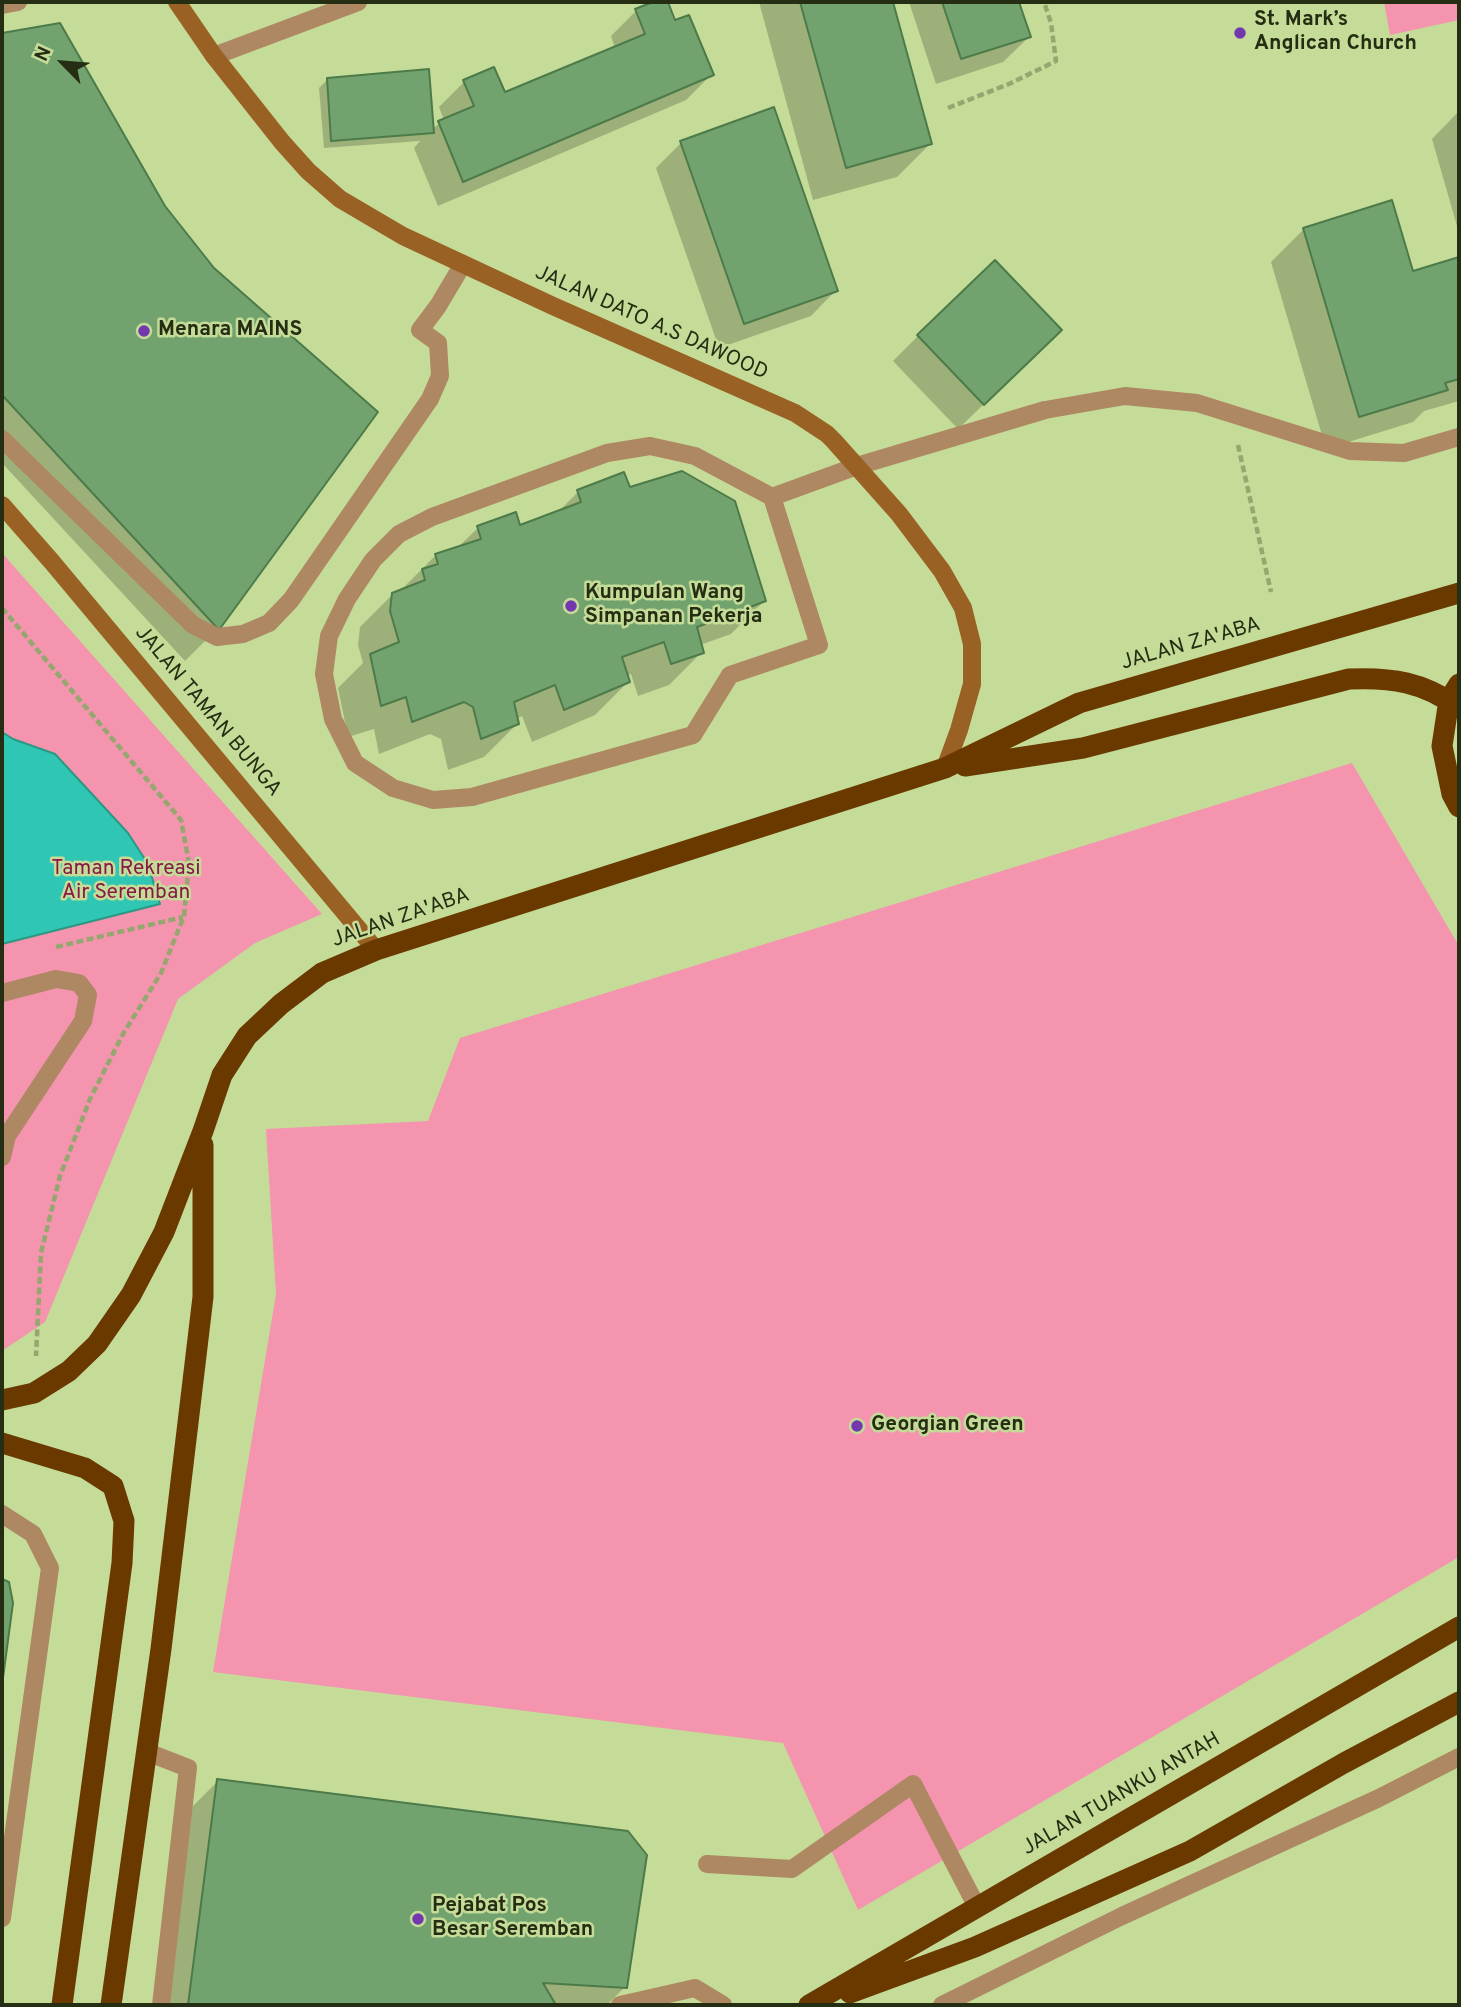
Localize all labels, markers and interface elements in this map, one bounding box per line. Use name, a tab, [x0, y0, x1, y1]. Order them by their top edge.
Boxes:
place label: St. Mark’s Anglican Church	[1254, 8, 1417, 58]
marker: St. Mark’s Anglican Church	[1232, 25, 1248, 41]
north arrow	[28, 28, 98, 98]
text: N	[30, 43, 58, 65]
street label: JALAN DATO A.S DAWOOD	[531, 261, 771, 387]
place label: Menara MAINS	[158, 318, 302, 344]
marker: Menara MAINS	[136, 323, 152, 339]
place label: Kumpulan Wang Simpanan Pekerja	[585, 581, 762, 631]
marker: Kumpulan Wang Simpanan Pekerja	[563, 598, 579, 614]
street label: JALAN ZA'ABA	[1118, 613, 1264, 677]
street label: JALAN TAMAN BUNGA	[128, 621, 286, 803]
park label: Taman Rekreasi Air Seremban	[51, 857, 201, 907]
street label: JALAN ZA'ABA	[329, 884, 473, 954]
place label: Georgian Green	[871, 1413, 1024, 1439]
marker: Georgian Green	[849, 1418, 865, 1434]
street label: JALAN TUANKU ANTAH	[1018, 1728, 1226, 1862]
place label: Pejabat Pos Besar Seremban	[432, 1894, 593, 1944]
marker: Pejabat Pos Besar Seremban	[410, 1911, 426, 1927]

